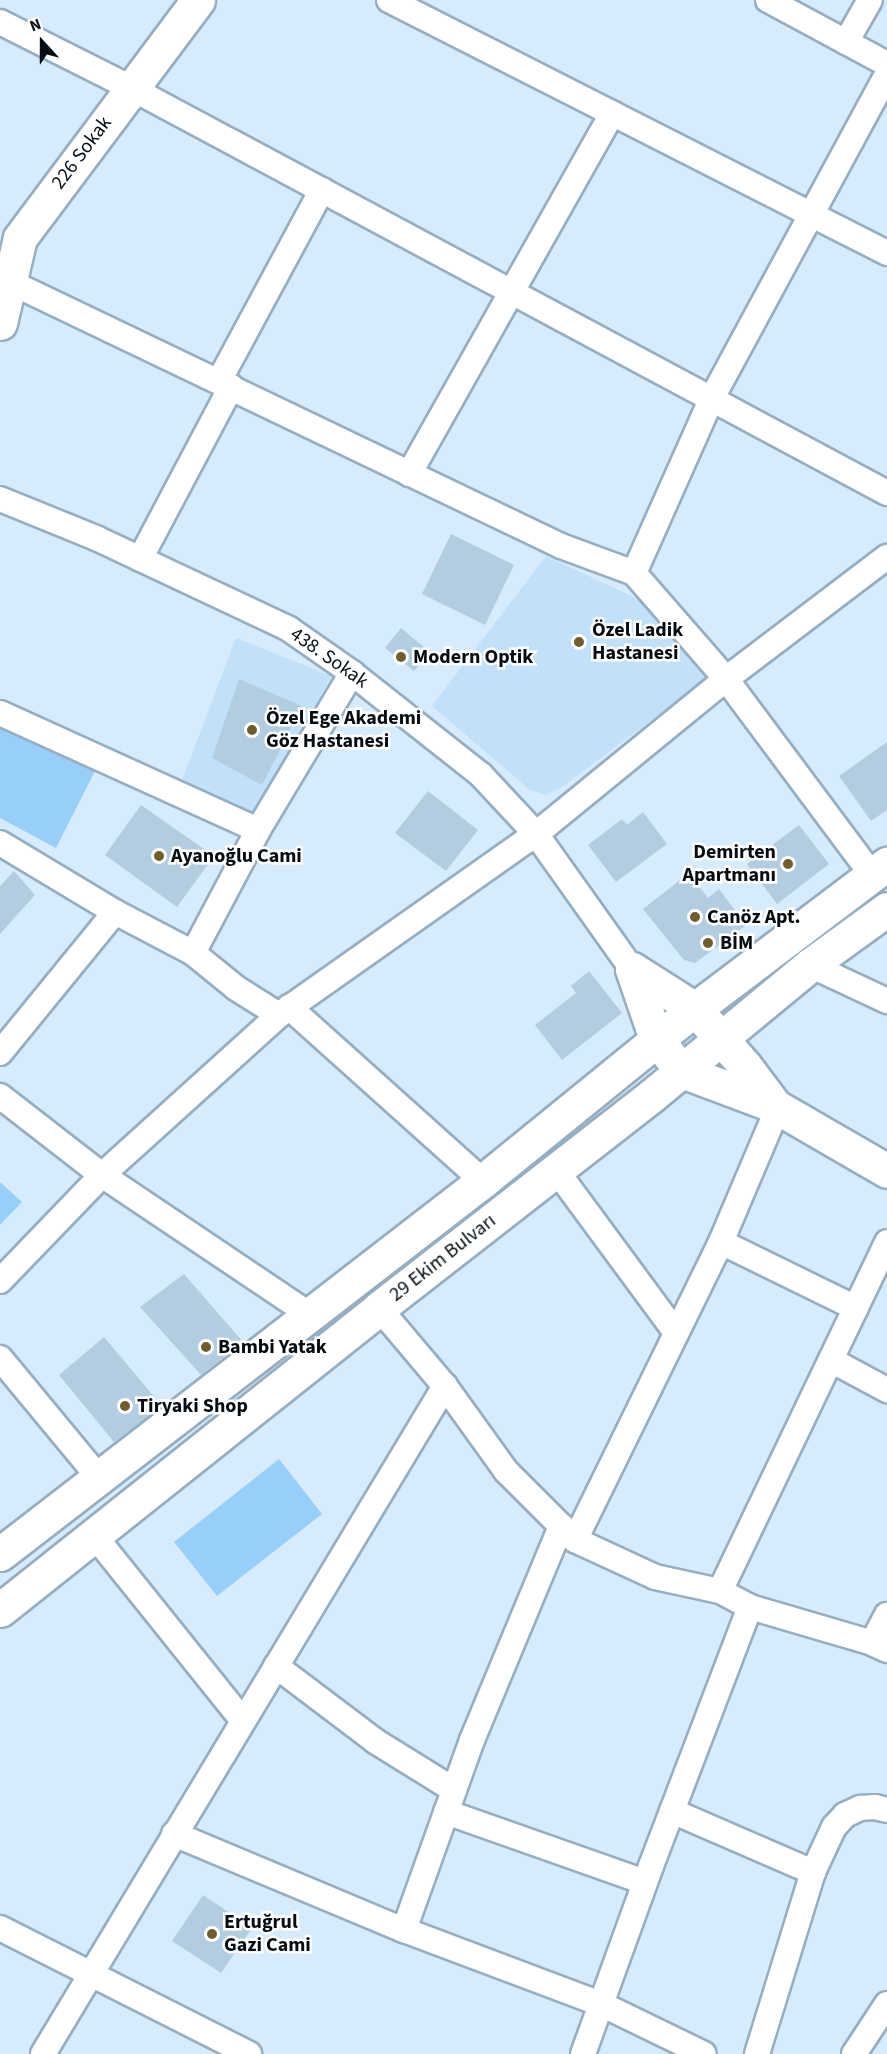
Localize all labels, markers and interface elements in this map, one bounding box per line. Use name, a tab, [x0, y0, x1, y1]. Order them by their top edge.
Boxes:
north arrow	[12, 12, 72, 72]
text: N	[27, 13, 44, 37]
street label: 226 Sokak	[47, 112, 117, 194]
place label: Özel Ladik Hastanesi	[592, 618, 683, 665]
street label: 438. Sokak	[285, 622, 373, 694]
marker: Özel Ladik Hastanesi	[570, 633, 588, 651]
place label: Modern Optik	[413, 645, 533, 669]
marker: Modern Optik	[394, 650, 408, 664]
place label: Özel Ege Akademi Göz Hastanesi	[266, 706, 421, 753]
marker: Özel Ege Akademi Göz Hastanesi	[243, 721, 261, 739]
place label: Demirten Apartmanı	[682, 840, 776, 887]
place label: Ayanoğlu Cami	[171, 844, 302, 868]
marker: Ayanoğlu Cami	[152, 849, 166, 863]
marker: Demirten Apartmanı	[781, 857, 795, 871]
place label: Canöz Apt.	[707, 905, 800, 929]
marker: Canöz Apt.	[688, 910, 702, 924]
place label: BİM	[720, 931, 753, 955]
marker: BİM	[701, 936, 715, 950]
street label: 29 Ekim Bulvarı	[385, 1209, 501, 1307]
place label: Bambi Yatak	[218, 1335, 327, 1359]
marker: Bambi Yatak	[199, 1340, 213, 1354]
place label: Tiryaki Shop	[137, 1394, 248, 1418]
marker: Tiryaki Shop	[118, 1399, 132, 1413]
place label: Ertuğrul Gazi Cami	[224, 1910, 311, 1957]
marker: Ertuğrul Gazi Cami	[205, 1927, 219, 1941]

